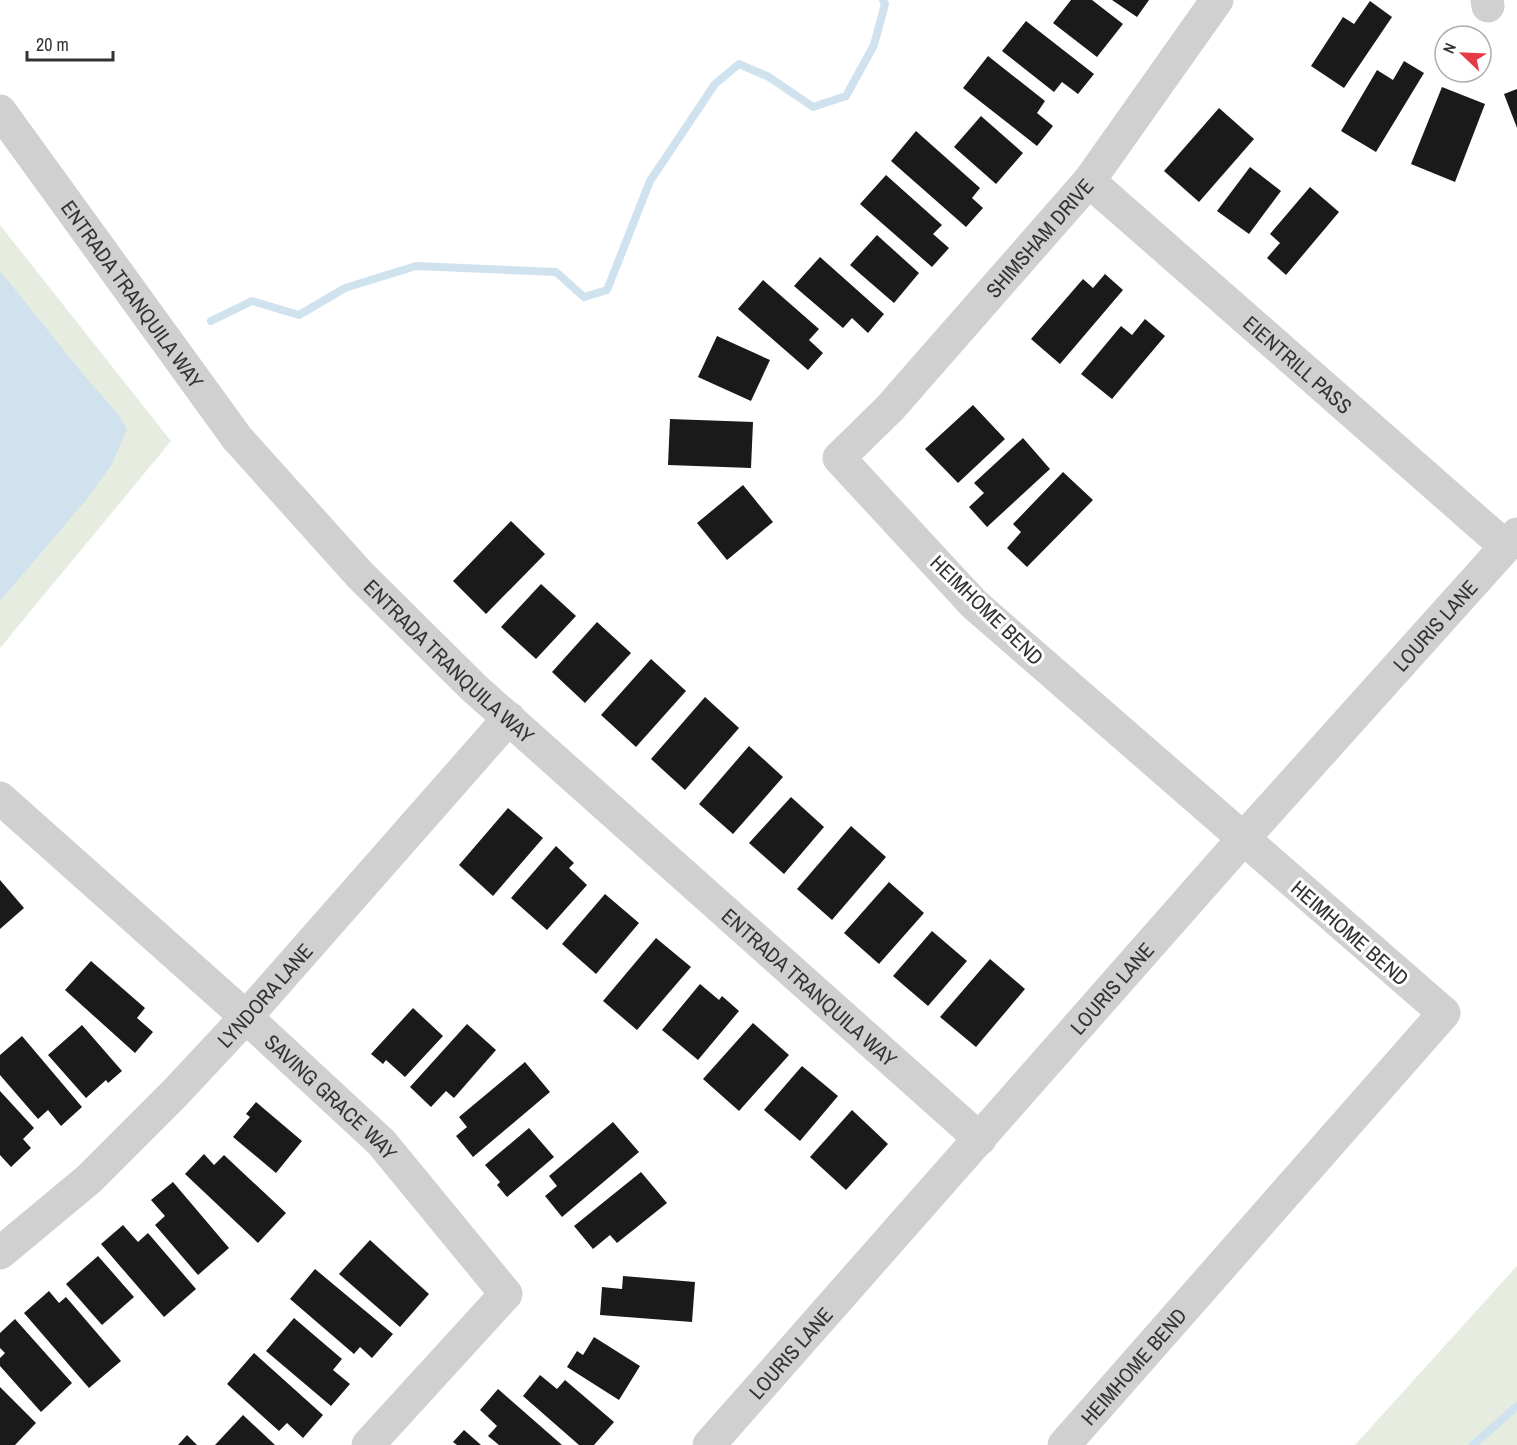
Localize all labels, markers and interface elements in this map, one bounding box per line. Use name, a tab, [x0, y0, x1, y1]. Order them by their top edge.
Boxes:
scale bar	[27, 24, 112, 62]
north arrow	[1433, 24, 1493, 84]
text: 20 m	[36, 32, 69, 57]
text: N	[1437, 39, 1461, 57]
street label: SHIMSHAM DRIVE	[979, 172, 1100, 304]
street label: ENTRADA TRANQUILA WAY	[55, 194, 211, 394]
street label: EIENTRILL PASS	[1237, 309, 1359, 420]
street label: HEIMHOME BEND	[924, 548, 1050, 672]
street label: ENTRADA TRANQUILA WAY	[358, 573, 541, 750]
street label: LOURIS LANE	[1386, 573, 1484, 677]
street label: HEIMHOME BEND	[1285, 874, 1415, 992]
street label: ENTRADA TRANQUILA WAY	[716, 901, 904, 1073]
street label: LOURIS LANE	[1063, 936, 1160, 1040]
street label: LYNDORA LANE	[210, 937, 319, 1054]
street label: SAVING GRACE WAY	[259, 1027, 404, 1166]
street label: LOURIS LANE	[742, 1300, 839, 1405]
street label: HEIMHOME BEND	[1074, 1301, 1193, 1431]

